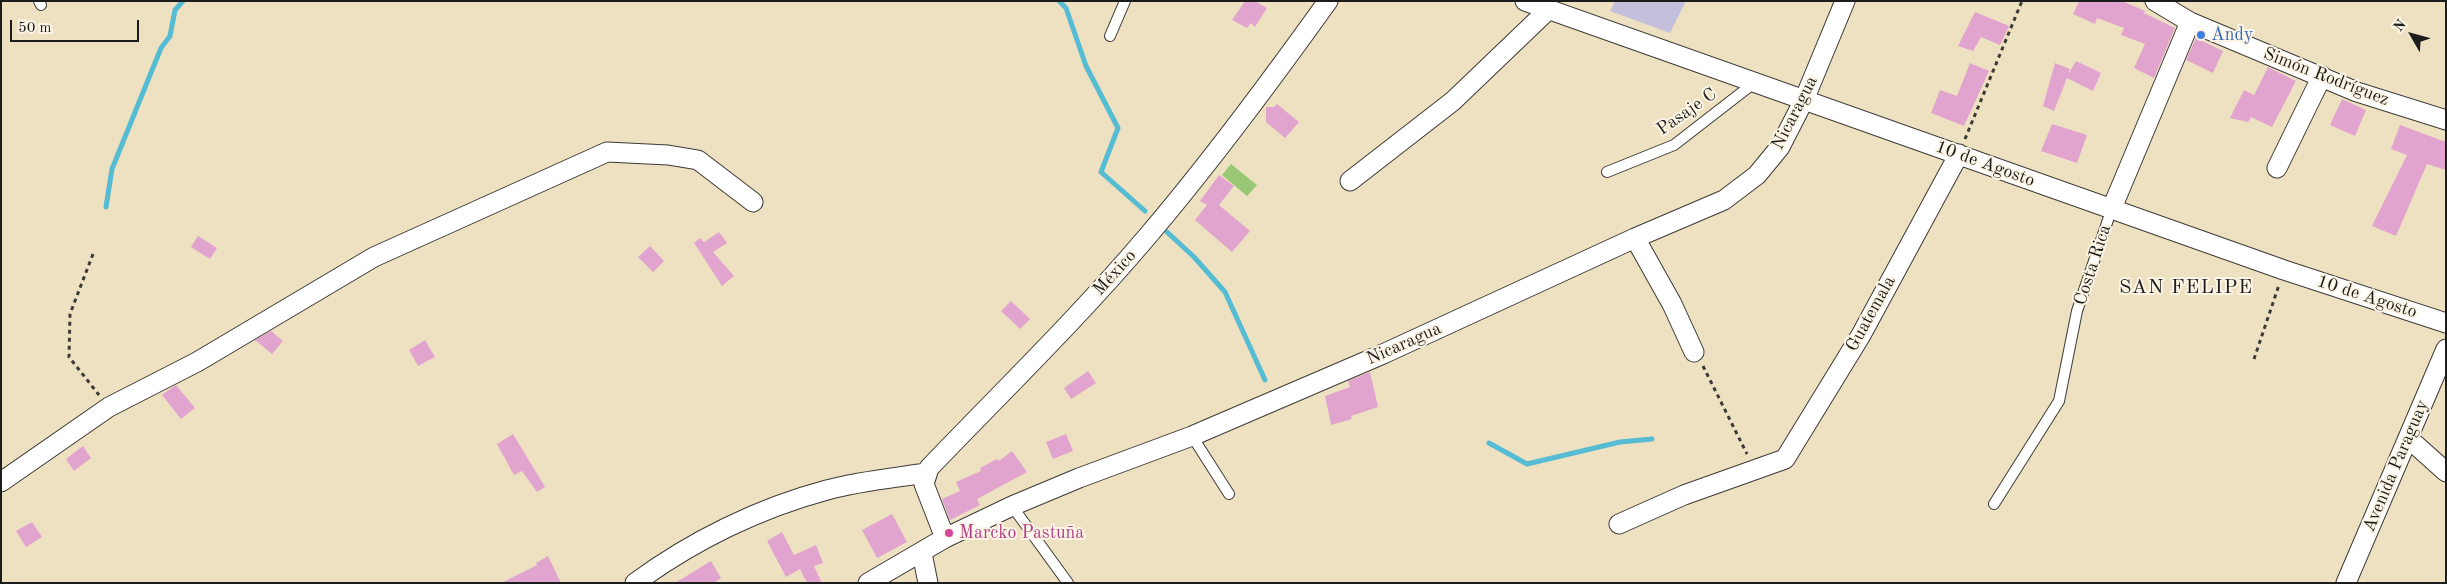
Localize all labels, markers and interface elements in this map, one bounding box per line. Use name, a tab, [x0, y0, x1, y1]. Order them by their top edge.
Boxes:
scale bar	[12, 10, 141, 42]
north arrow	[2387, 10, 2437, 60]
text: N	[2391, 17, 2409, 34]
text: 50 m	[18, 21, 52, 36]
place label: Andy	[2211, 24, 2253, 46]
marker: Andy	[2195, 29, 2207, 41]
street label: Simón Rodríguez	[2260, 43, 2392, 111]
street label: Nicaragua	[1767, 72, 1823, 154]
street label: Pasaje C	[1653, 84, 1721, 140]
street label: 10 de Agosto	[1932, 136, 2038, 192]
street label: Costa Rica	[2070, 222, 2116, 308]
street label: México	[1089, 246, 1141, 300]
street label: 10 de Agosto	[2314, 271, 2420, 323]
street label: Guatemala	[1841, 272, 1901, 356]
district label: SAN FELIPE	[2118, 276, 2254, 300]
street label: Nicaragua	[1363, 318, 1445, 370]
street label: Avenida Paraguay	[2358, 397, 2434, 535]
place label: Marcko Pastuña	[959, 522, 1084, 544]
marker: Marcko Pastuña	[943, 527, 955, 539]

